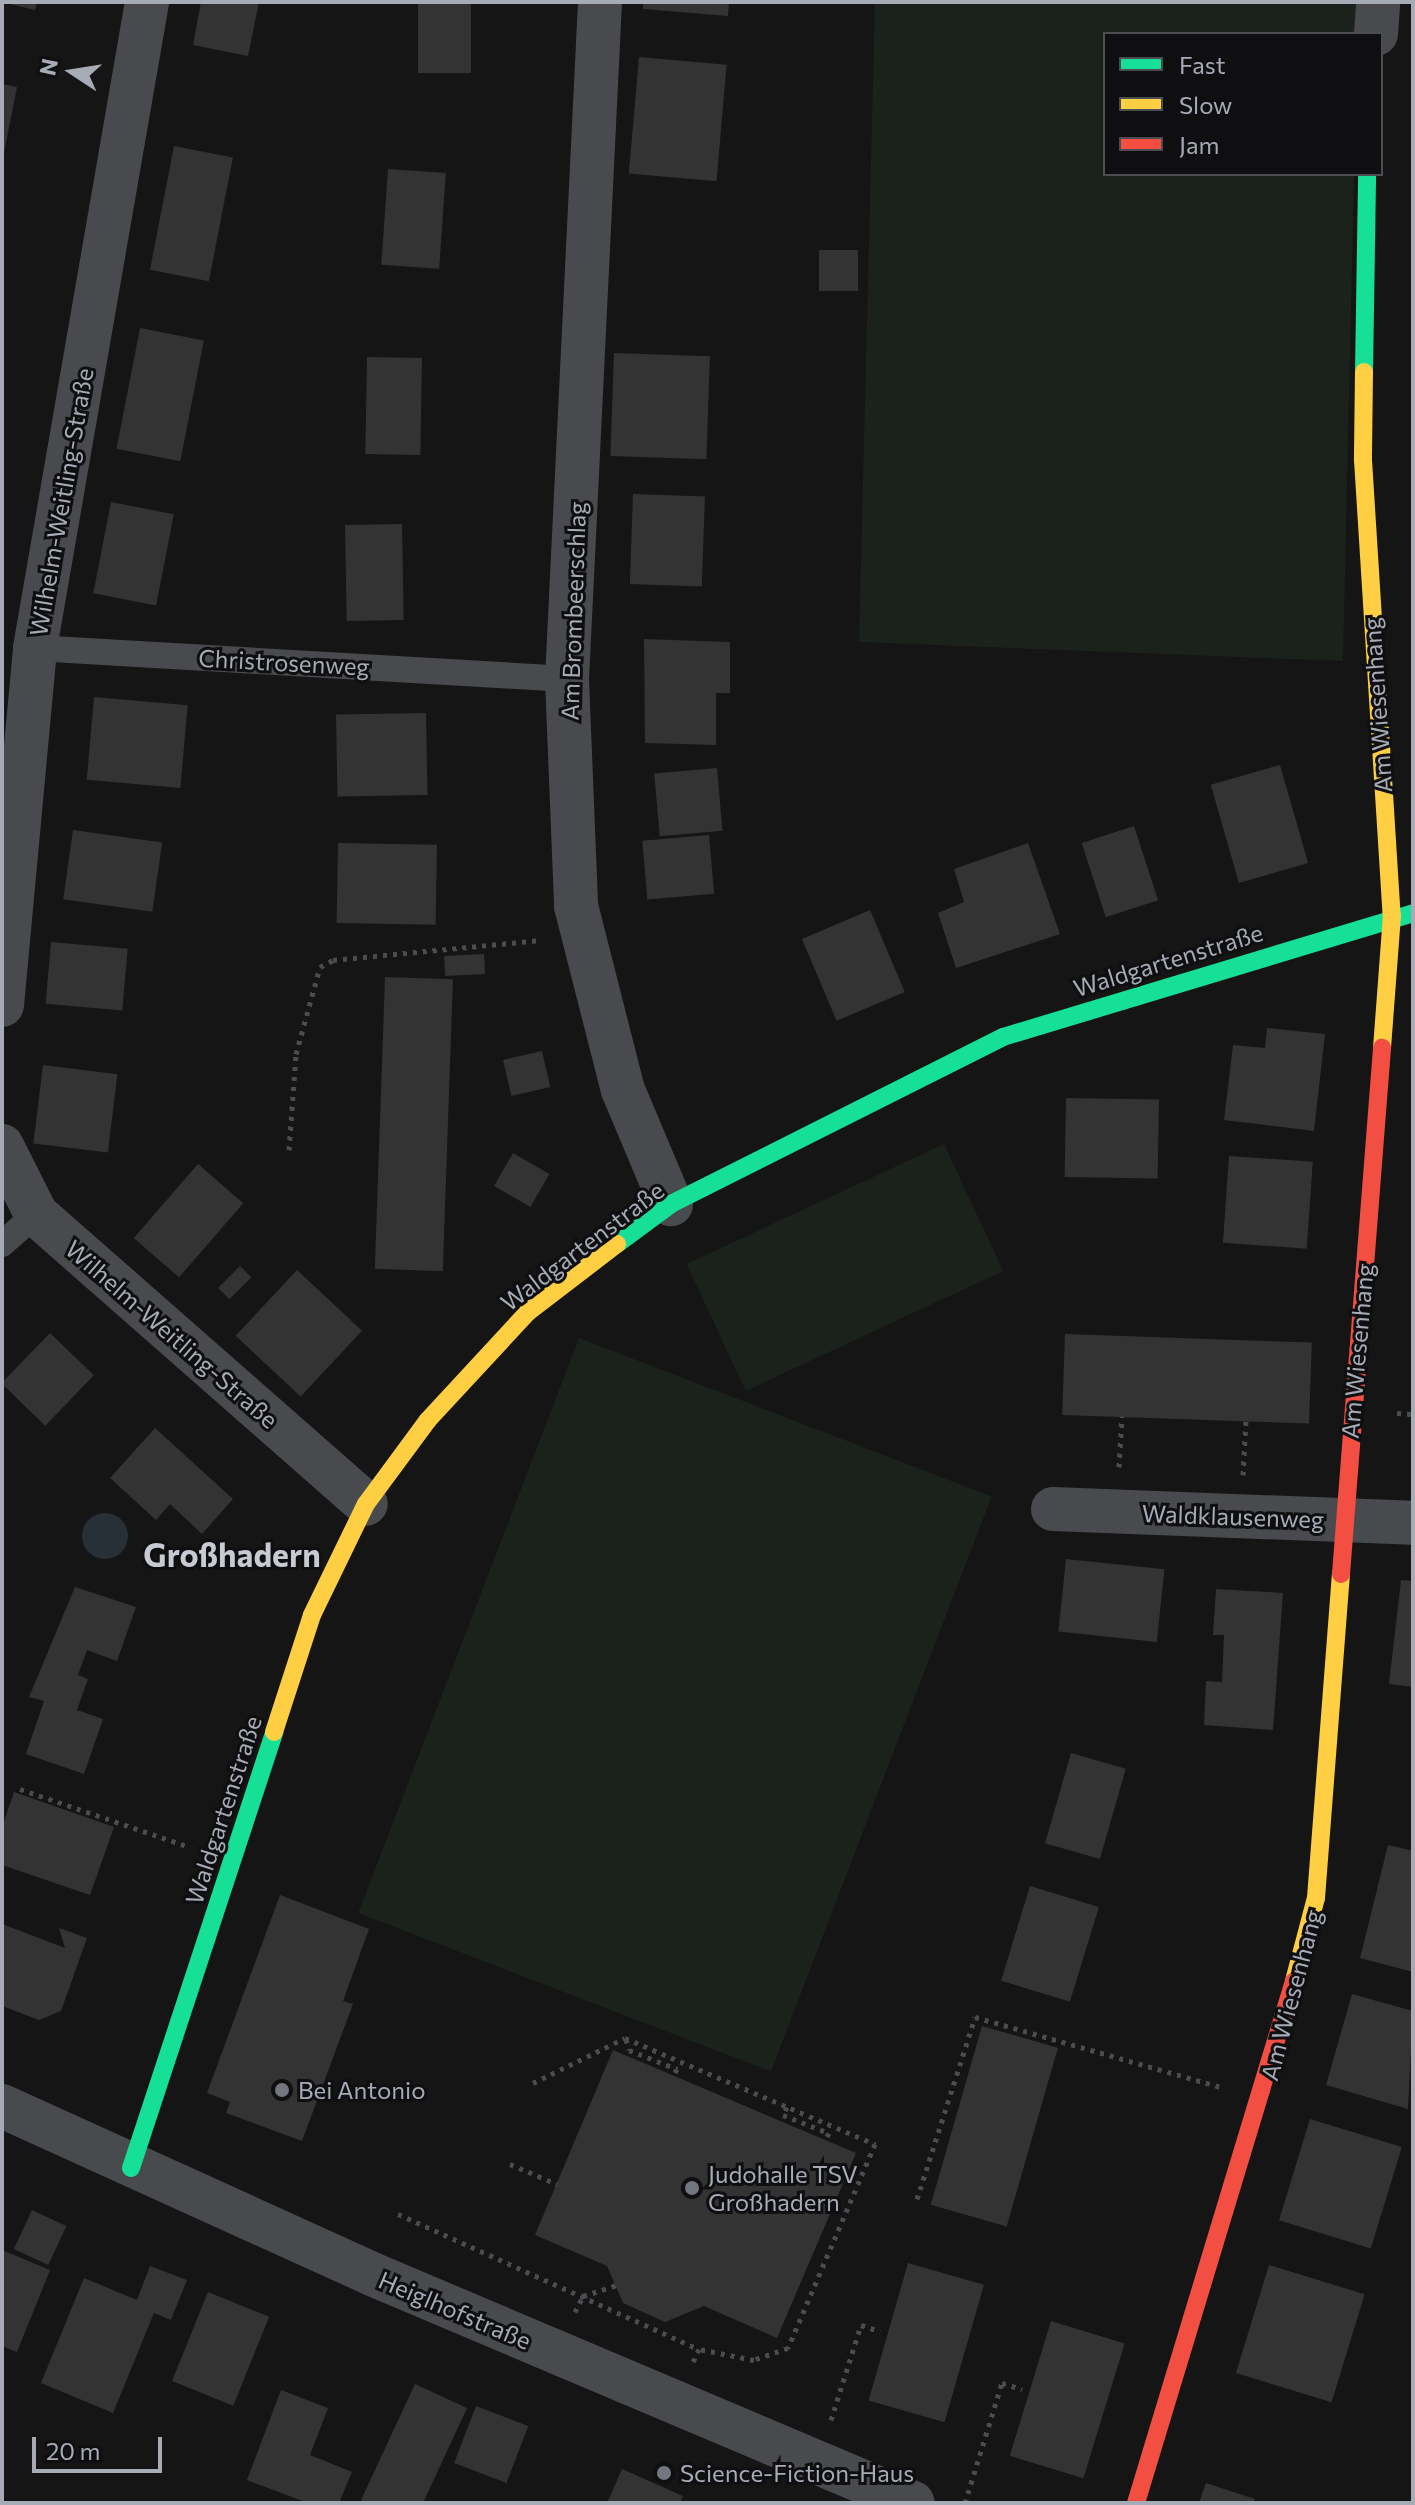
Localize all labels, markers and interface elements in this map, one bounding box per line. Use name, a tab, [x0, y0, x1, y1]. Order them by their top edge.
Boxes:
north arrow	[32, 32, 112, 112]
legend	[1103, 32, 1383, 176]
text: Fast	[1179, 50, 1226, 79]
text: N	[33, 56, 63, 78]
text: Slow	[1179, 90, 1232, 119]
text: Jam	[1179, 130, 1219, 159]
street label: Wilhelm-Weitling-Straße	[23, 366, 99, 638]
street label: Am Brombeerschlag	[555, 501, 591, 721]
street label: Am Wiesenhang	[1357, 616, 1397, 794]
street label: Christrosenweg	[198, 643, 370, 681]
street label: Waldgartenstraße	[1070, 917, 1266, 1003]
street label: Waldgartenstraße	[495, 1175, 669, 1317]
street label: Wilhelm-Weitling-Straße	[60, 1234, 284, 1434]
street label: Am Wiesenhang	[1335, 1262, 1379, 1440]
street label: Waldklausenweg	[1141, 1498, 1325, 1534]
district label: Großhadern	[143, 1535, 321, 1573]
street label: Waldgartenstraße	[179, 1712, 267, 1908]
street label: Am Wiesenhang	[1254, 1906, 1328, 2084]
place label: Bei Antonio	[298, 2076, 425, 2104]
marker: Bei Antonio	[273, 2081, 291, 2099]
place label: Judohalle TSV Großhadern	[708, 2160, 858, 2216]
marker: Judohalle TSV Großhadern	[683, 2179, 701, 2197]
street label: Heiglhofstraße	[374, 2265, 536, 2355]
scale bar	[36, 2421, 166, 2471]
text: 20 m	[46, 2436, 100, 2465]
place label: Science-Fiction-Haus	[680, 2459, 914, 2487]
marker: Science-Fiction-Haus	[655, 2464, 673, 2482]

